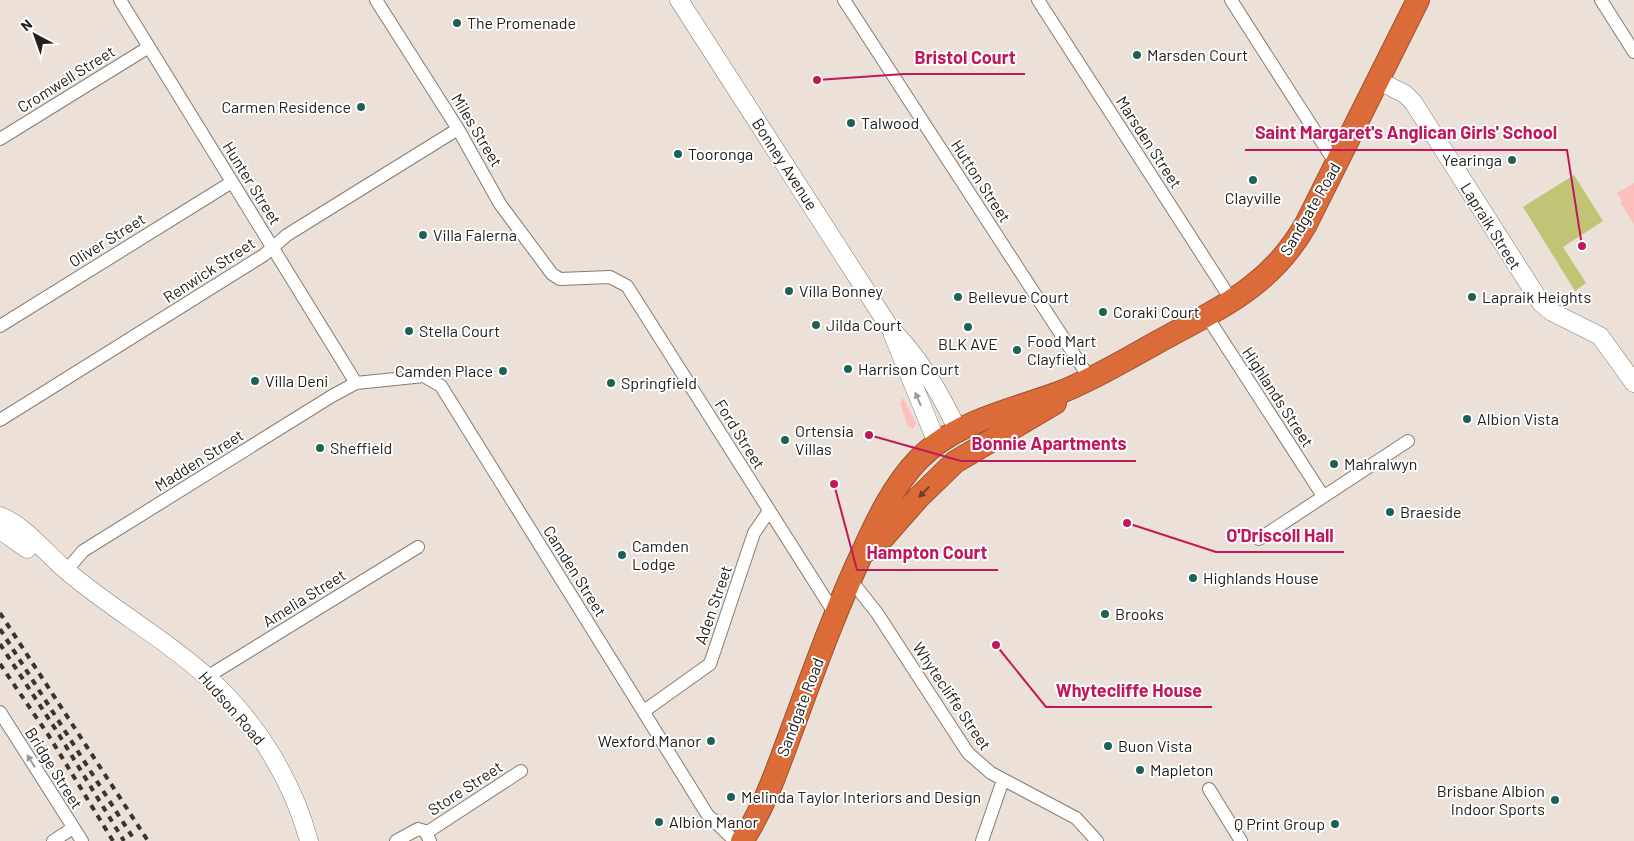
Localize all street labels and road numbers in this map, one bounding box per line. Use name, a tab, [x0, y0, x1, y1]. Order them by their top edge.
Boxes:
street label: Cromwell Street	[14, 41, 118, 116]
street label: Miles Street	[448, 90, 507, 170]
street label: Marsden Street	[1113, 92, 1186, 191]
street label: Bonney Avenue	[749, 114, 822, 213]
street label: Hutton Street	[948, 136, 1015, 226]
street label: Hunter Street	[219, 138, 286, 228]
street label: Sandgate Road	[1275, 159, 1344, 259]
street label: Lapraik Street	[1457, 179, 1526, 273]
street label: Oliver Street	[65, 209, 148, 270]
street label: Renwick Street	[159, 233, 258, 306]
street label: Highlands Street	[1239, 343, 1318, 450]
street label: Ford Street	[712, 395, 769, 472]
street label: Madden Street	[151, 425, 247, 494]
street label: Camden Street	[540, 522, 611, 620]
street label: Aden Street	[690, 563, 735, 647]
street label: Amelia Street	[259, 565, 349, 631]
street label: Whytecliffe Street	[909, 638, 996, 753]
street label: Sandgate Road	[772, 655, 827, 759]
street label: Hudson Road	[195, 667, 270, 748]
street label: Bridge Street	[22, 723, 87, 812]
street label: Store Street	[424, 757, 505, 819]

